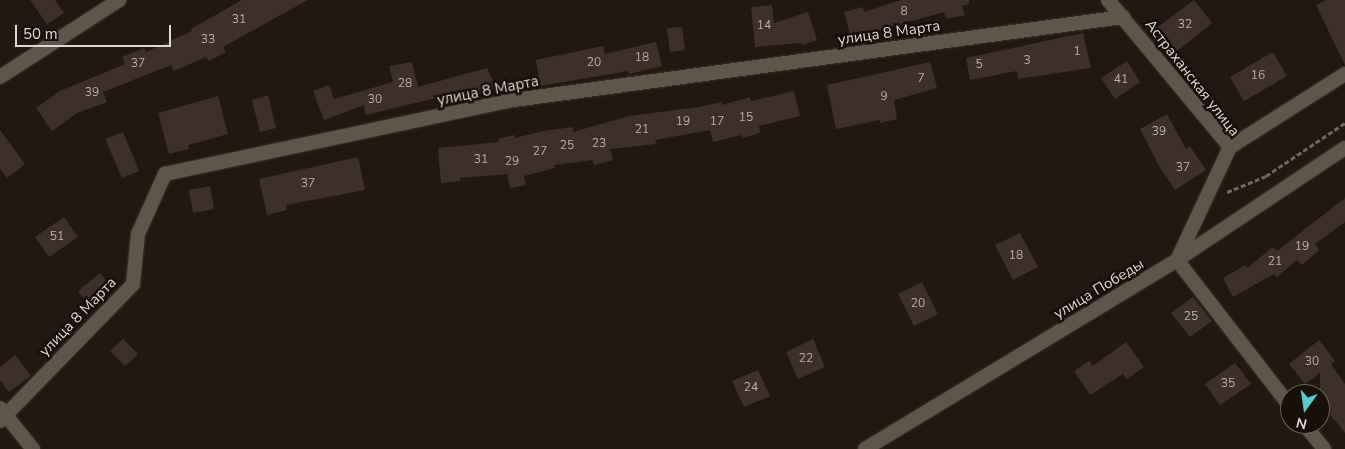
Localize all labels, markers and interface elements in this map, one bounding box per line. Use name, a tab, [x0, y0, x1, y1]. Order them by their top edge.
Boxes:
house number: 8	[900, 5, 908, 19]
house number: 31	[232, 13, 246, 27]
scale bar	[18, 15, 174, 47]
street label: Астраханская улица	[1141, 16, 1243, 140]
street label: улица 8 Марта	[837, 17, 941, 49]
house number: 32	[1178, 18, 1192, 32]
house number: 14	[757, 19, 771, 33]
text: 50 m	[23, 24, 58, 44]
house number: 33	[201, 33, 215, 47]
house number: 1	[1073, 45, 1081, 59]
house number: 18	[635, 51, 649, 65]
house number: 3	[1023, 54, 1031, 68]
house number: 20	[587, 56, 601, 70]
house number: 37	[131, 57, 145, 71]
house number: 5	[975, 58, 983, 72]
house number: 16	[1251, 69, 1265, 83]
street label: улица 8 Марта	[436, 72, 540, 110]
house number: 7	[917, 72, 925, 86]
house number: 41	[1114, 73, 1128, 87]
house number: 28	[398, 77, 412, 91]
house number: 39	[85, 86, 99, 100]
house number: 9	[880, 90, 888, 104]
house number: 30	[368, 93, 382, 107]
house number: 15	[739, 111, 753, 125]
house number: 19	[676, 115, 690, 129]
house number: 17	[710, 115, 724, 129]
house number: 21	[635, 123, 649, 137]
house number: 39	[1152, 125, 1166, 139]
house number: 23	[592, 137, 606, 151]
house number: 25	[560, 139, 574, 153]
house number: 27	[533, 145, 547, 159]
house number: 31	[474, 153, 488, 167]
house number: 29	[505, 155, 519, 169]
house number: 37	[1176, 161, 1190, 175]
house number: 37	[301, 177, 315, 191]
house number: 51	[50, 230, 64, 244]
house number: 19	[1295, 240, 1309, 254]
house number: 18	[1009, 249, 1023, 263]
street label: улица Победы	[1051, 255, 1147, 323]
house number: 21	[1268, 255, 1282, 269]
street label: улица 8 Марта	[36, 274, 120, 360]
house number: 20	[911, 297, 925, 311]
house number: 25	[1184, 310, 1198, 324]
house number: 22	[799, 352, 813, 366]
house number: 30	[1305, 355, 1319, 369]
house number: 35	[1221, 377, 1235, 391]
house number: 24	[744, 381, 758, 395]
north arrow	[1280, 384, 1330, 434]
text: N	[1294, 413, 1309, 434]

